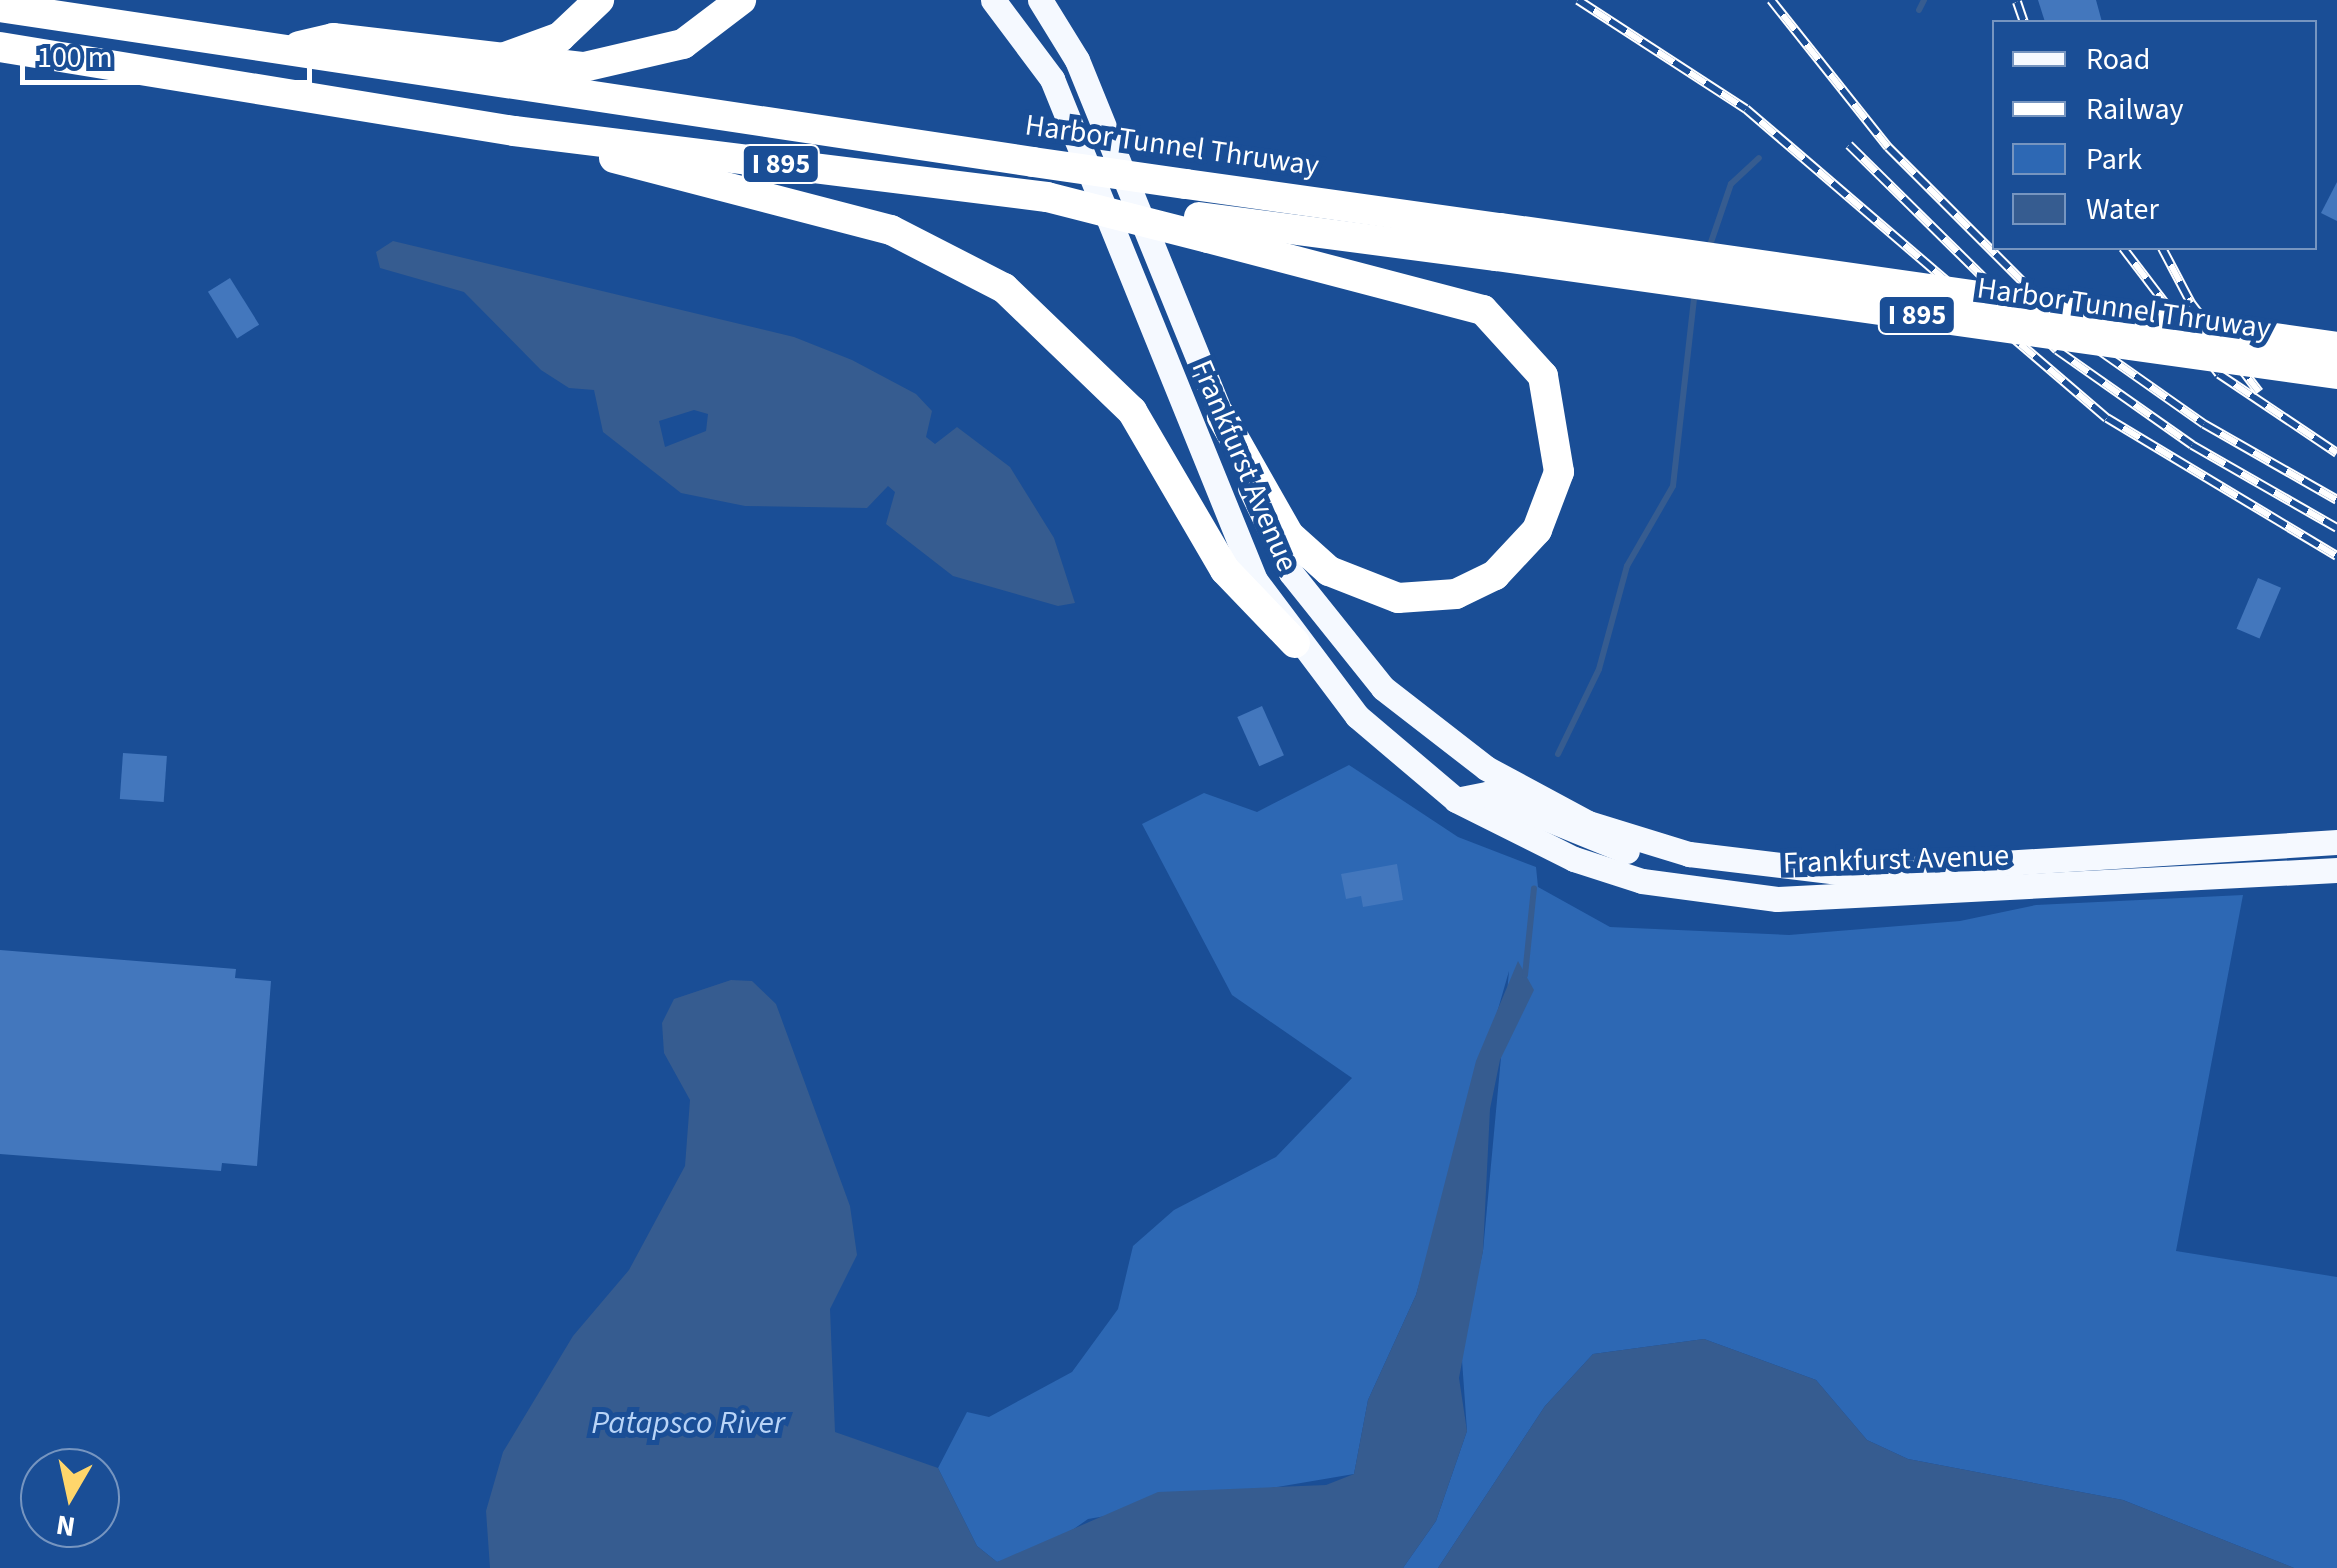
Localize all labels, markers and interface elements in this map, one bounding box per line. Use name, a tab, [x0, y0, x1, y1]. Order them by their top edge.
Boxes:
scale bar	[25, 20, 318, 82]
legend	[1992, 20, 2317, 250]
text: 100 m	[37, 36, 113, 79]
text: Road	[2086, 38, 2150, 81]
text: Railway	[2086, 88, 2184, 131]
street label: Harbor Tunnel Thruway	[1023, 108, 1321, 184]
text: Park	[2086, 138, 2142, 181]
road number: I 895	[741, 141, 821, 187]
text: Water	[2086, 188, 2159, 231]
street label: Harbor Tunnel Thruway	[1975, 271, 2273, 347]
road number: I 895	[1877, 292, 1957, 338]
street label: Frankfurst Avenue	[1183, 355, 1305, 577]
street label: Frankfurst Avenue	[1782, 838, 2010, 882]
water label: Patapsco River	[591, 1404, 785, 1442]
north arrow	[20, 1448, 120, 1548]
text: N	[53, 1504, 78, 1547]

